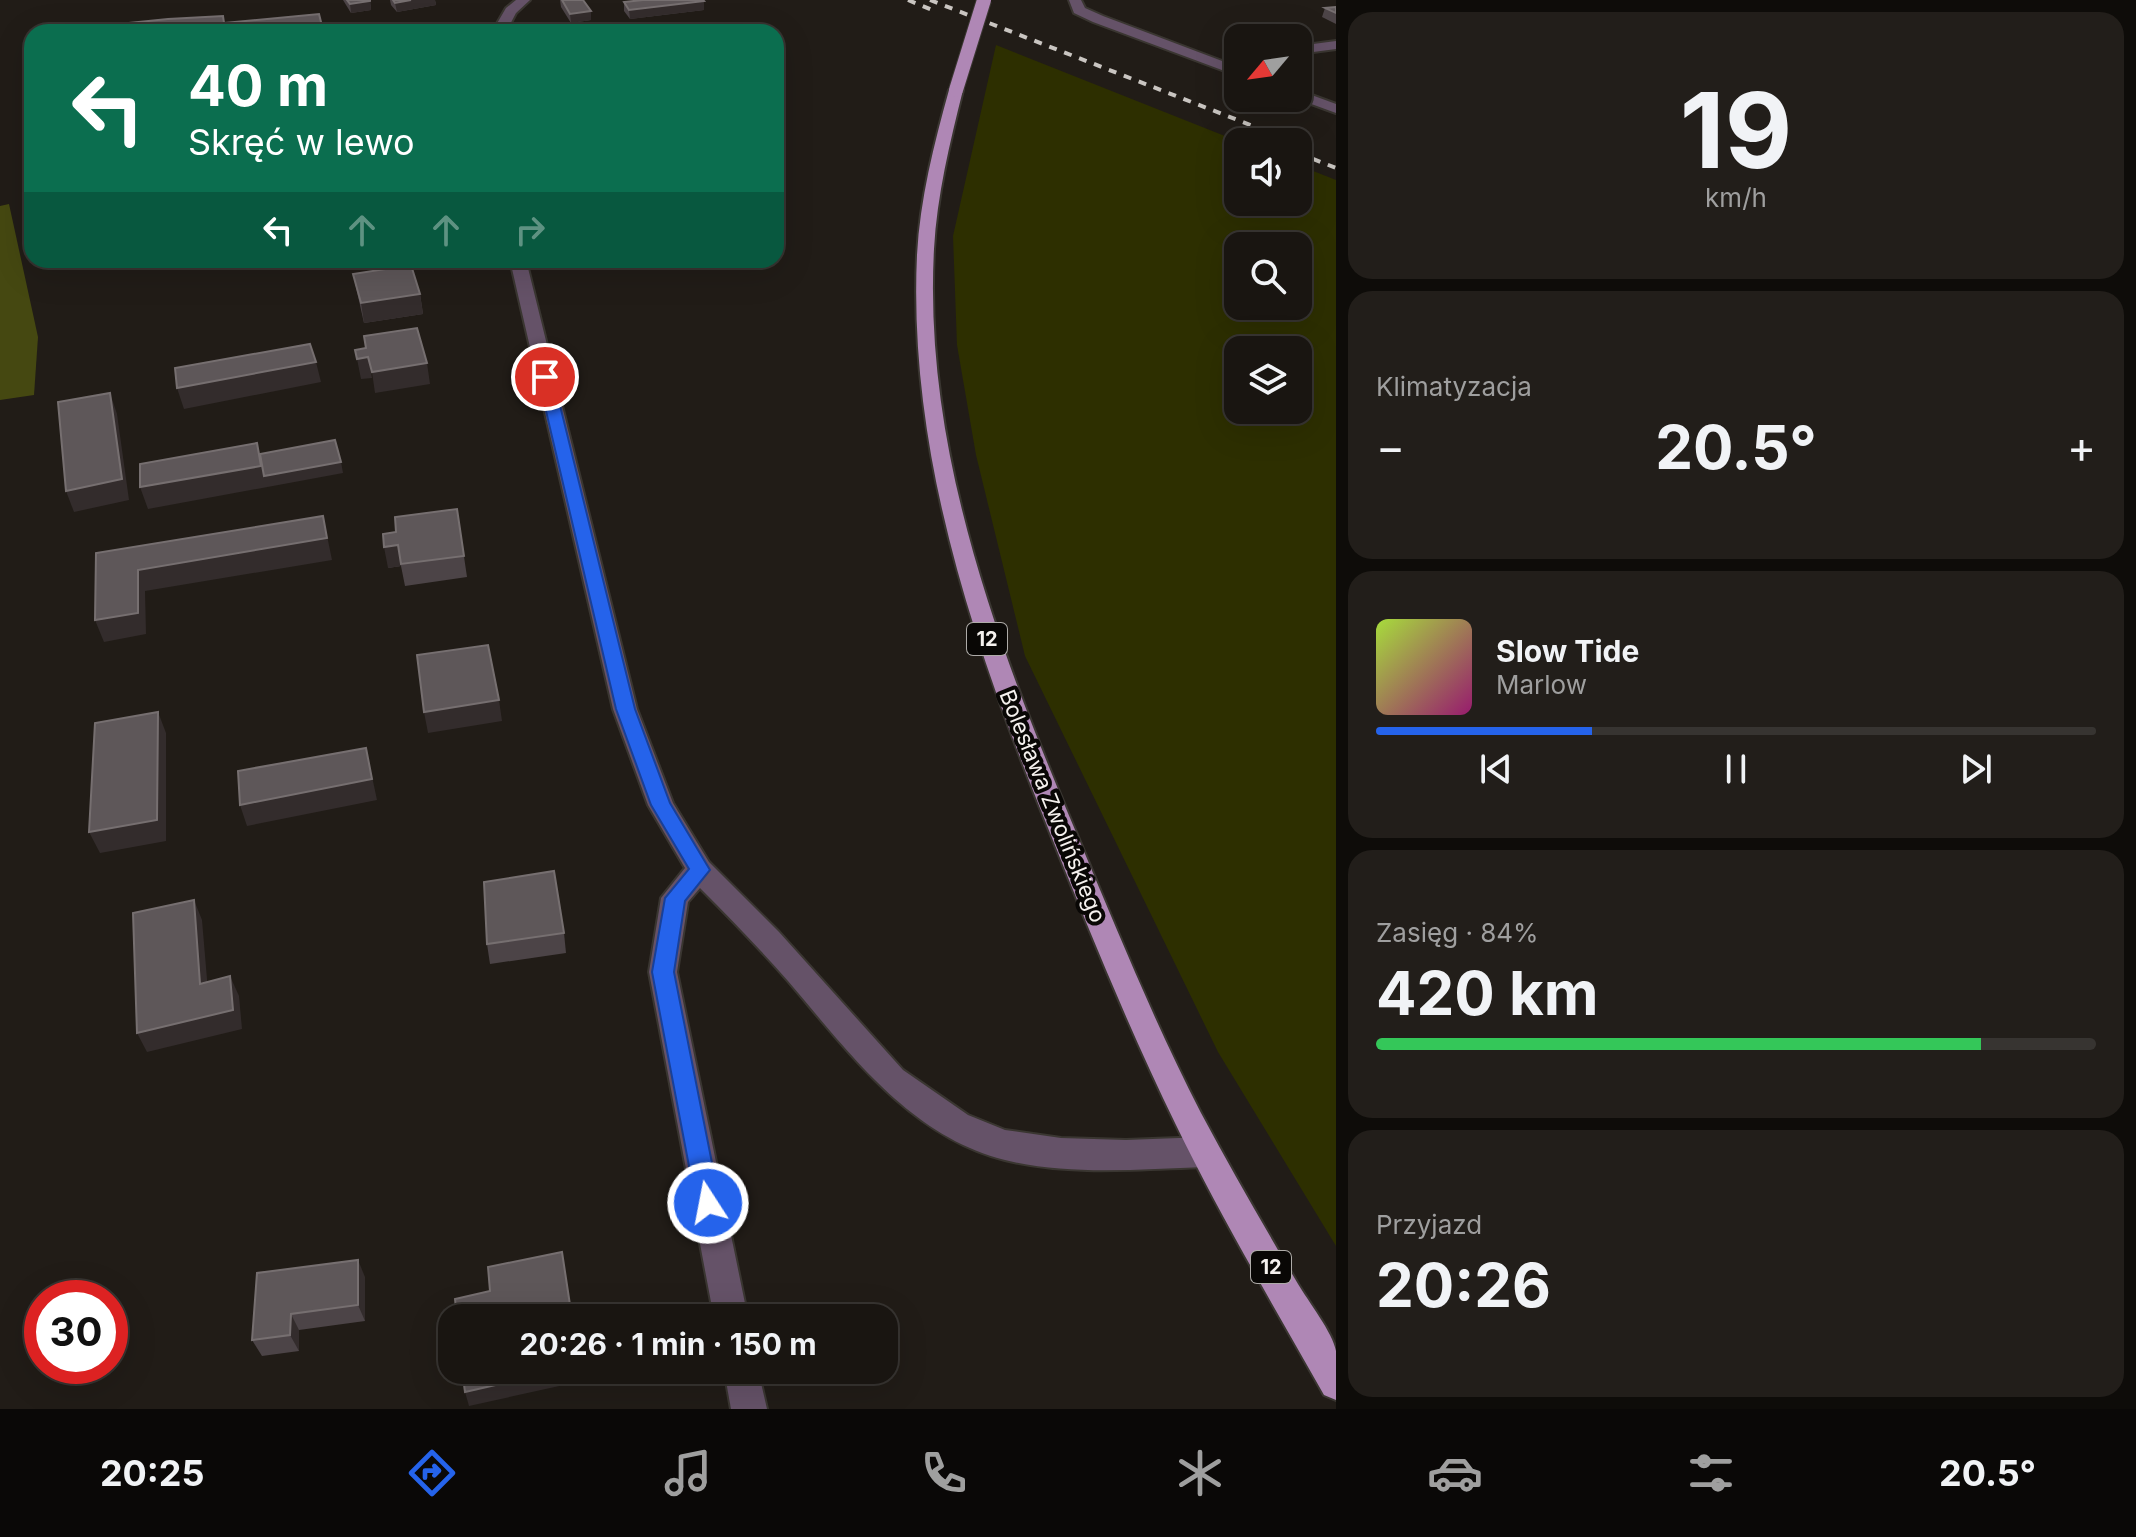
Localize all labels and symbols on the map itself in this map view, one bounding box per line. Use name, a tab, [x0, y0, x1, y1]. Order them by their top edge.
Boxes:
north arrow	[1224, 24, 1312, 112]
pin	[511, 343, 579, 411]
road number: 12	[967, 623, 1007, 655]
street label: Bolesława Zwolińskiego	[994, 686, 1112, 926]
position arrow	[666, 1161, 750, 1245]
road number: 12	[1251, 1251, 1291, 1283]
speed limit sign: 30	[24, 1280, 128, 1384]

